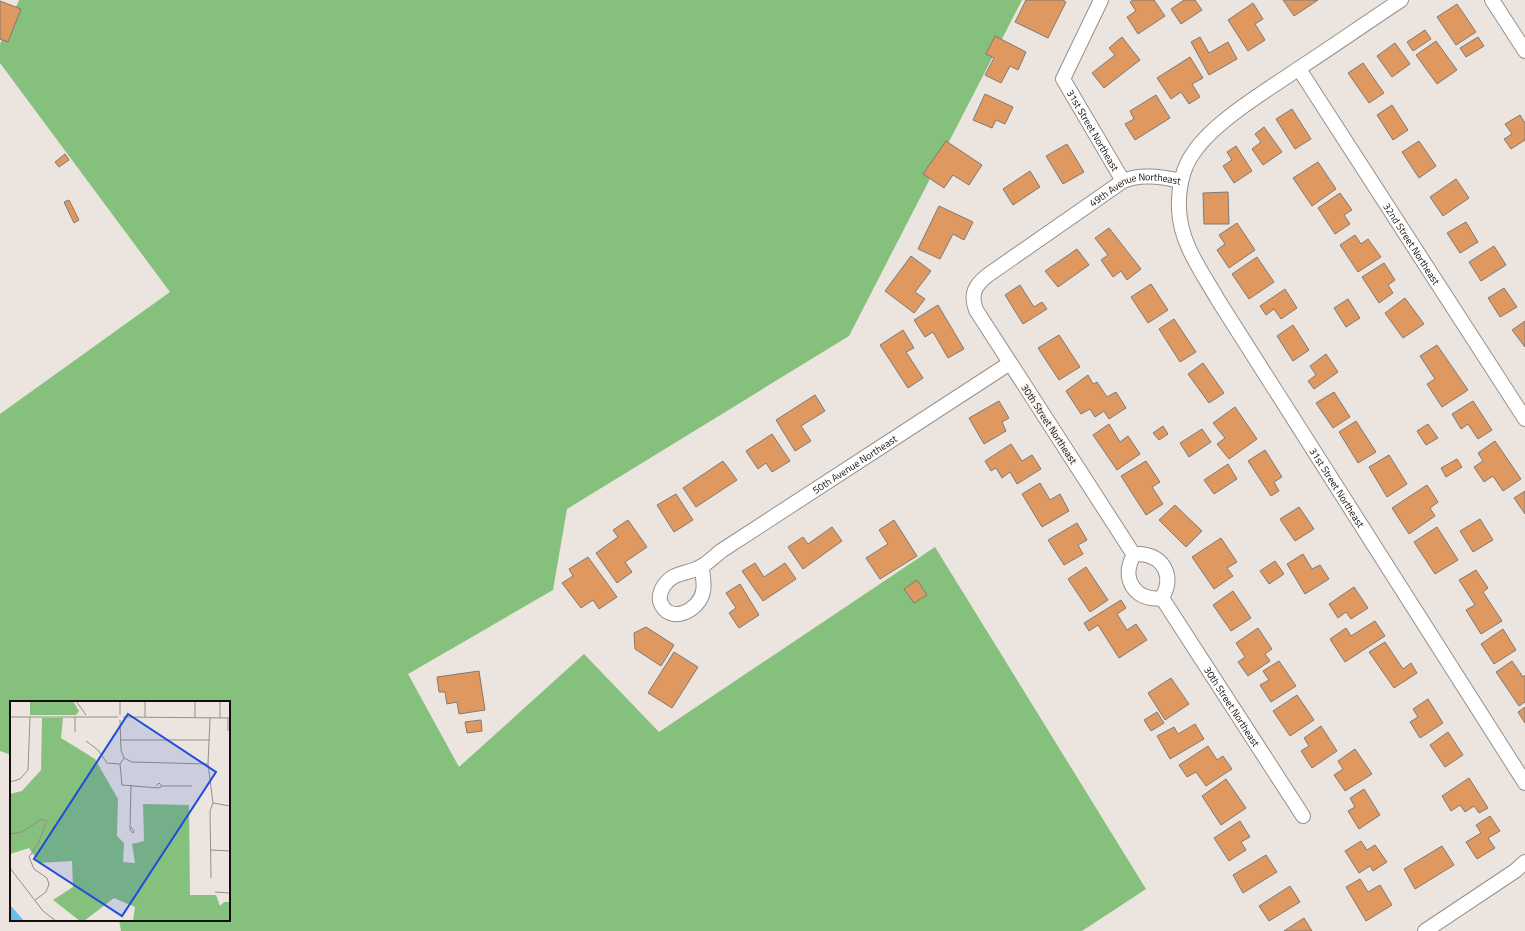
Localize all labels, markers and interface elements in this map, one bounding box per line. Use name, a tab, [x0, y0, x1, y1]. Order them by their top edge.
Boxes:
street label: 31st Street Northeast	[1063, 87, 1123, 174]
street label: 49th Avenue Northeast	[1086, 169, 1183, 210]
street label: 32nd Street Northeast	[1380, 200, 1444, 288]
street label: 30th Street Northeast	[1017, 381, 1081, 467]
street label: 50th Avenue Northeast	[809, 431, 900, 497]
street label: 31st Street Northeast	[1306, 445, 1368, 531]
street label: 30th Street Northeast	[1201, 663, 1264, 750]
inset map	[10, 701, 230, 921]

